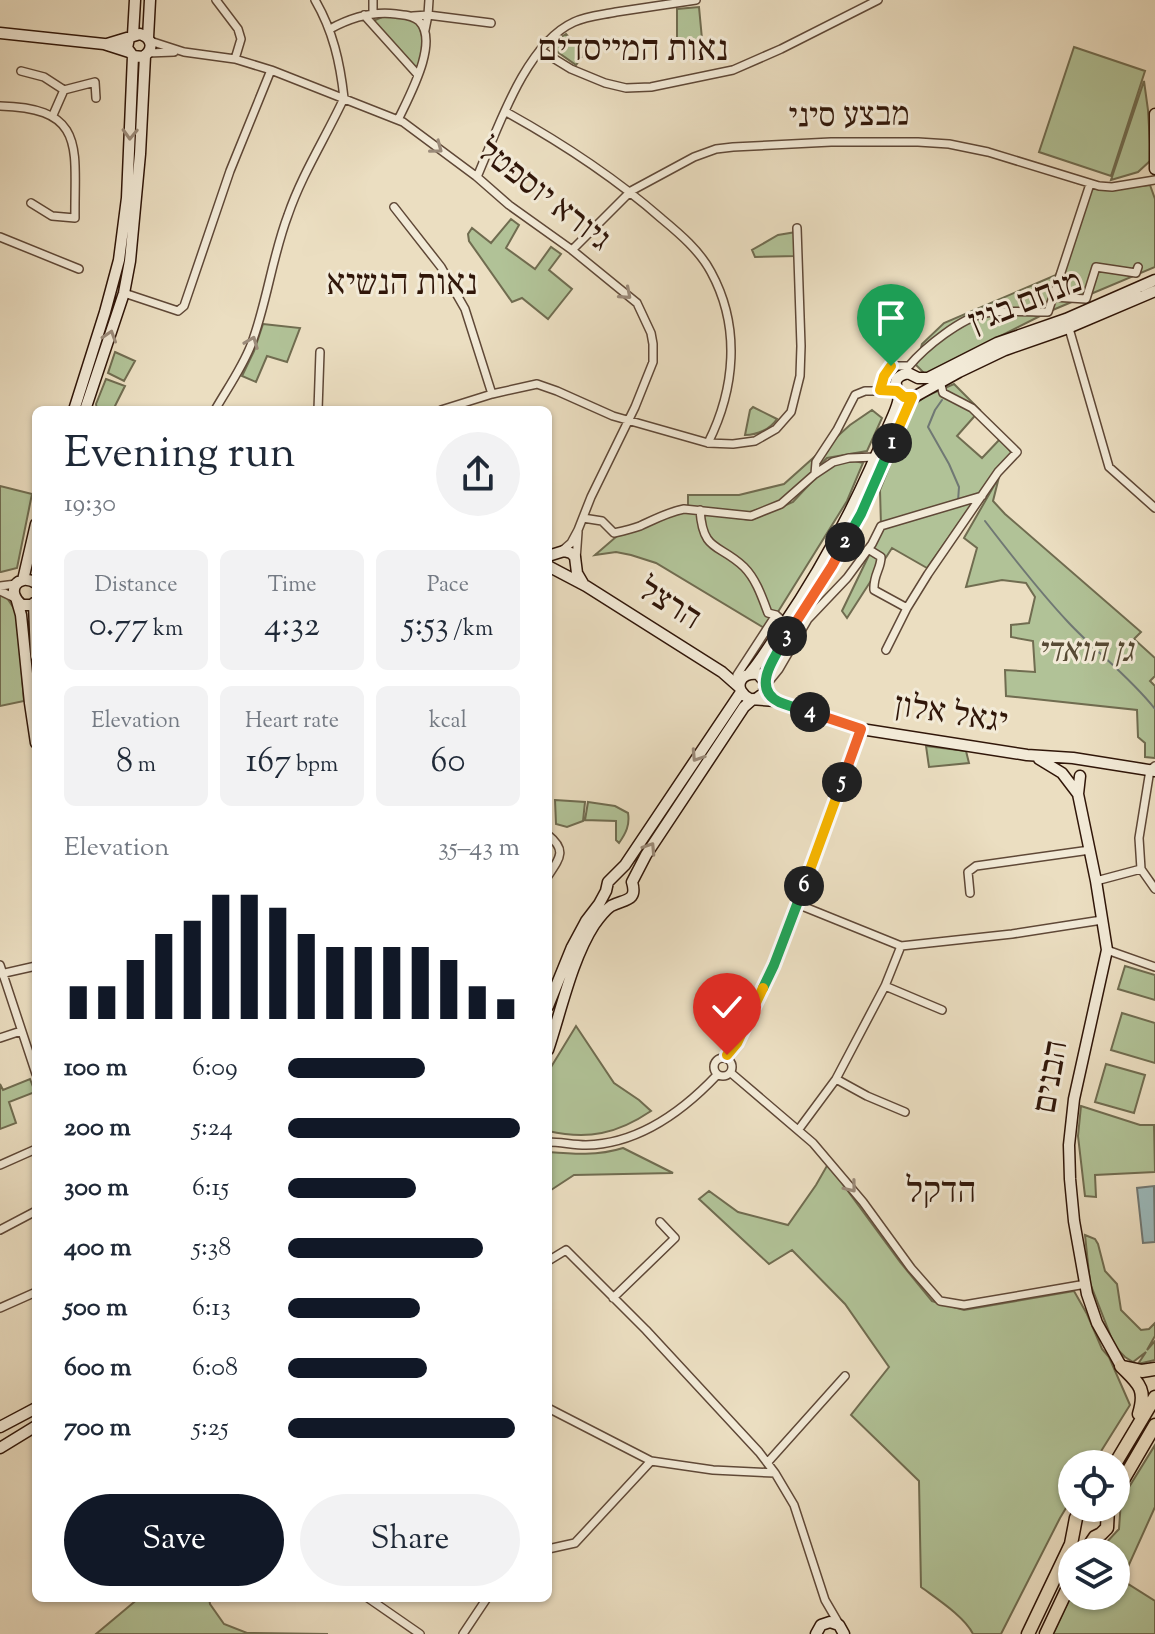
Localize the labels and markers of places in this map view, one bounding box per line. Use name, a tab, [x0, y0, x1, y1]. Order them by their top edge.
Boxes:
pin	[857, 284, 925, 366]
pin: 1	[872, 423, 912, 463]
pin: 2	[825, 522, 865, 562]
pin: 3	[767, 616, 807, 656]
pin: 4	[790, 692, 830, 732]
pin: 5	[822, 762, 862, 802]
pin: 6	[784, 866, 824, 906]
pin	[693, 973, 761, 1055]

